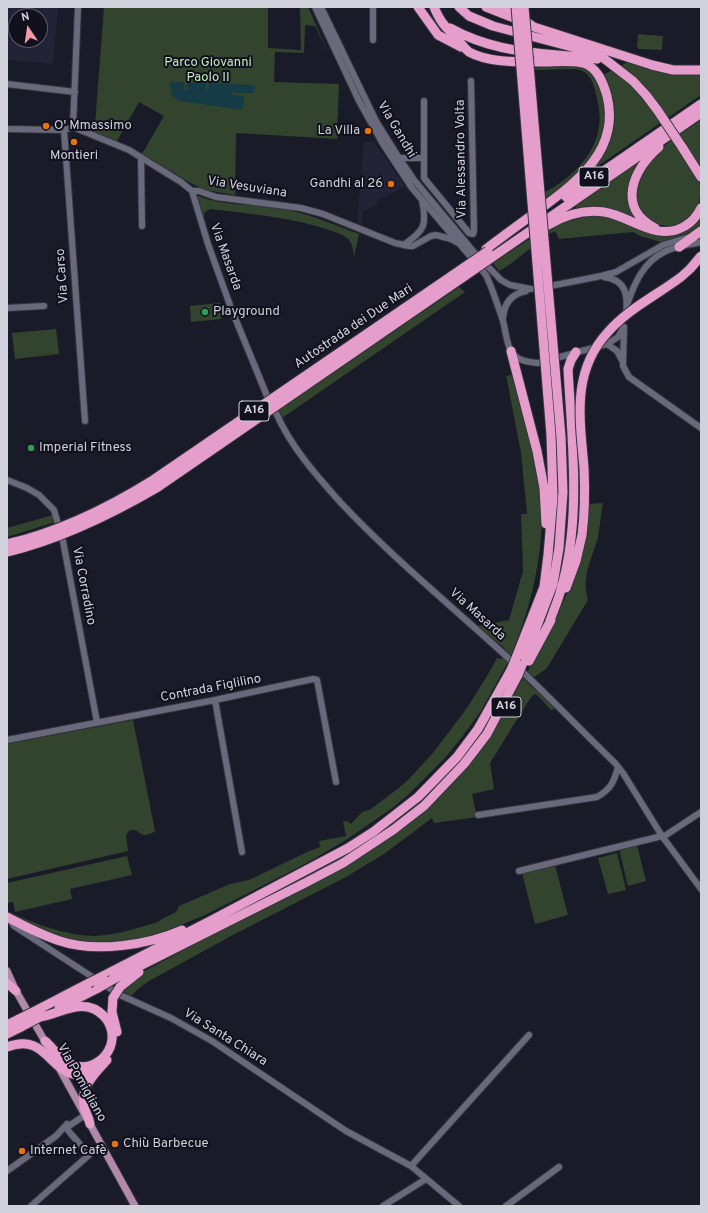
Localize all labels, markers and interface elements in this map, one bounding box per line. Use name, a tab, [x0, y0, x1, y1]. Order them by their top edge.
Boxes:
north arrow	[8, 8, 48, 48]
text: N	[20, 10, 31, 25]
park label: Parco Giovanni Paolo II	[164, 55, 252, 86]
street label: Via Gandhi	[373, 99, 419, 161]
street label: Via Alessandro Volta	[453, 99, 471, 219]
place label: O' Mmassimo	[54, 118, 132, 134]
marker: O' Mmassimo	[41, 121, 51, 131]
place label: La Villa	[317, 123, 360, 139]
marker: La Villa	[363, 126, 373, 136]
marker: Montieri	[69, 137, 79, 147]
place label: Montieri	[50, 148, 98, 164]
road number: A16	[579, 167, 609, 187]
street label: Via Vesuviana	[206, 174, 288, 202]
place label: Gandhi al 26	[310, 176, 383, 192]
marker: Gandhi al 26	[386, 179, 396, 189]
street label: Via Masarda	[206, 221, 244, 293]
street label: Via Carso	[53, 248, 73, 304]
street label: Autostrada dei Due Mari	[292, 282, 416, 372]
place label: Playground	[213, 304, 280, 320]
marker: Playground	[200, 307, 210, 317]
road number: A16	[239, 401, 269, 421]
place label: Imperial Fitness	[39, 440, 132, 456]
marker: Imperial Fitness	[26, 443, 36, 453]
street label: Via Corradino	[68, 545, 98, 627]
street label: Via Masarda	[446, 586, 508, 644]
street label: Contrada Figlilino	[159, 672, 263, 706]
road number: A16	[491, 697, 521, 717]
street label: Via Santa Chiara	[180, 1006, 270, 1070]
street label: Via Pomigliano	[53, 1041, 109, 1125]
place label: Chiù Barbecue	[123, 1136, 208, 1152]
marker: Chiù Barbecue	[110, 1139, 120, 1149]
place label: Internet Cafè	[30, 1143, 106, 1159]
marker: Internet Cafè	[17, 1146, 27, 1156]

